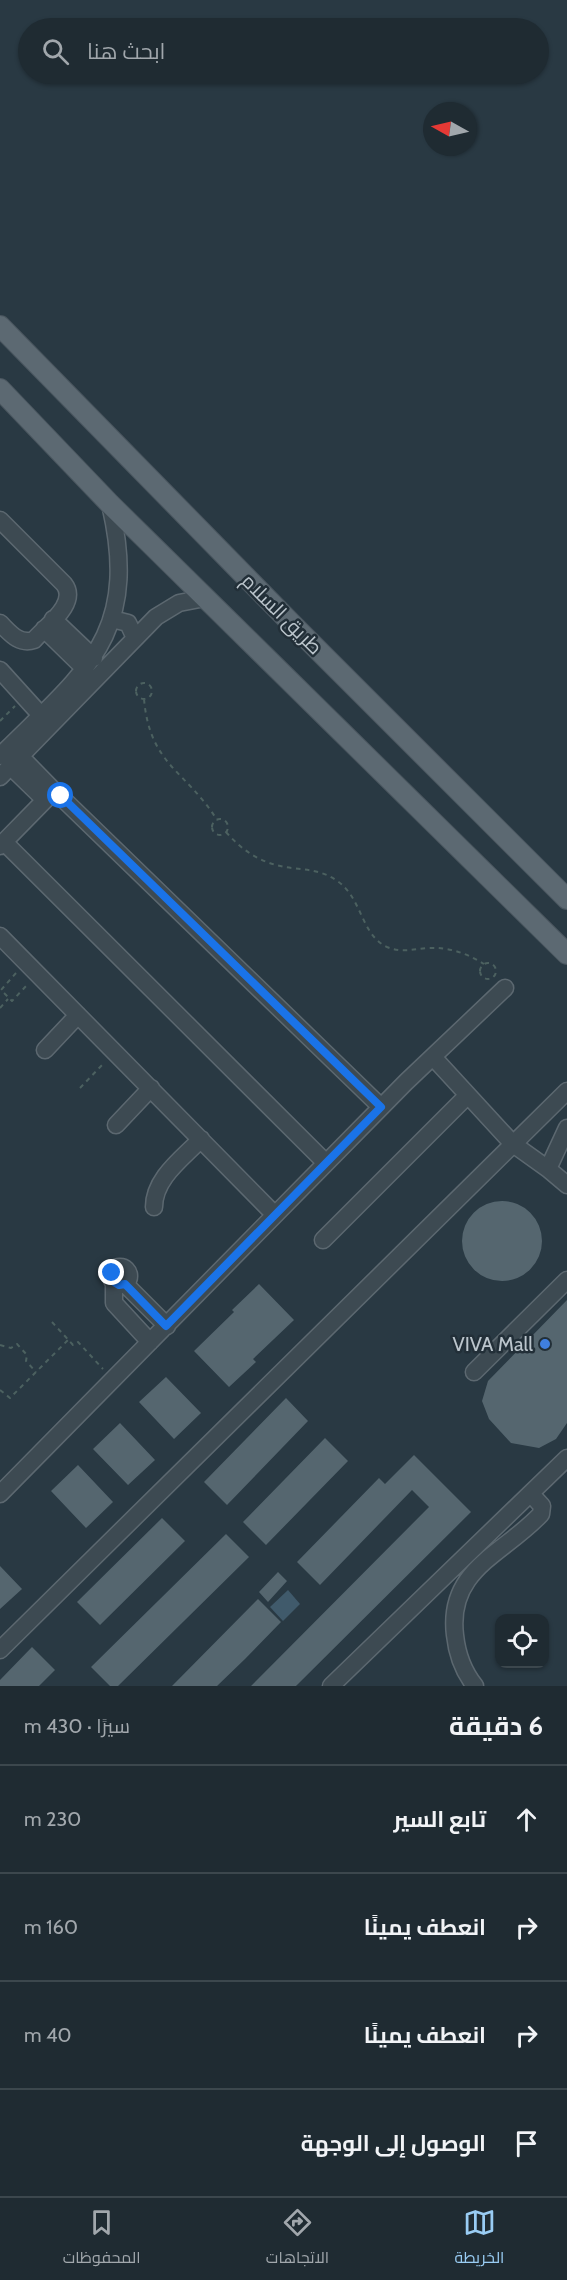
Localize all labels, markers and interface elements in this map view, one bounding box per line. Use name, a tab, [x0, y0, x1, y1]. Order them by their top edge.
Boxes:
search box	[18, 18, 549, 84]
icon: search	[39, 35, 72, 68]
text: ابحث هنا	[87, 38, 165, 65]
north arrow	[423, 102, 477, 156]
street label: طريق السلام	[235, 569, 327, 661]
route start	[47, 782, 73, 808]
route end	[98, 1259, 124, 1285]
place label: VIVA Mall	[453, 1332, 533, 1356]
marker: VIVA Mall	[538, 1337, 552, 1351]
map controls	[495, 1614, 549, 1668]
button: locate	[495, 1614, 549, 1668]
text: 6 دقيقة	[449, 1710, 543, 1742]
text: سيرًا · 430 m	[24, 1714, 130, 1738]
icon: ahead	[510, 1803, 543, 1836]
text: تابع السير	[394, 1806, 486, 1833]
text: 230 m	[24, 1807, 81, 1831]
icon: right	[510, 1911, 543, 1944]
text: انعطف يمينًا	[364, 1914, 486, 1941]
text: 160 m	[24, 1915, 78, 1939]
icon: right	[510, 2019, 543, 2052]
text: انعطف يمينًا	[364, 2022, 486, 2049]
text: 40 m	[24, 2023, 72, 2047]
icon: arrive	[510, 2127, 543, 2160]
text: الوصول إلى الوجهة	[301, 2130, 486, 2157]
tab: المحفوظات	[63, 2206, 141, 2272]
tab: الاتجاهات	[266, 2206, 329, 2272]
tab: الخريطة	[454, 2206, 504, 2272]

